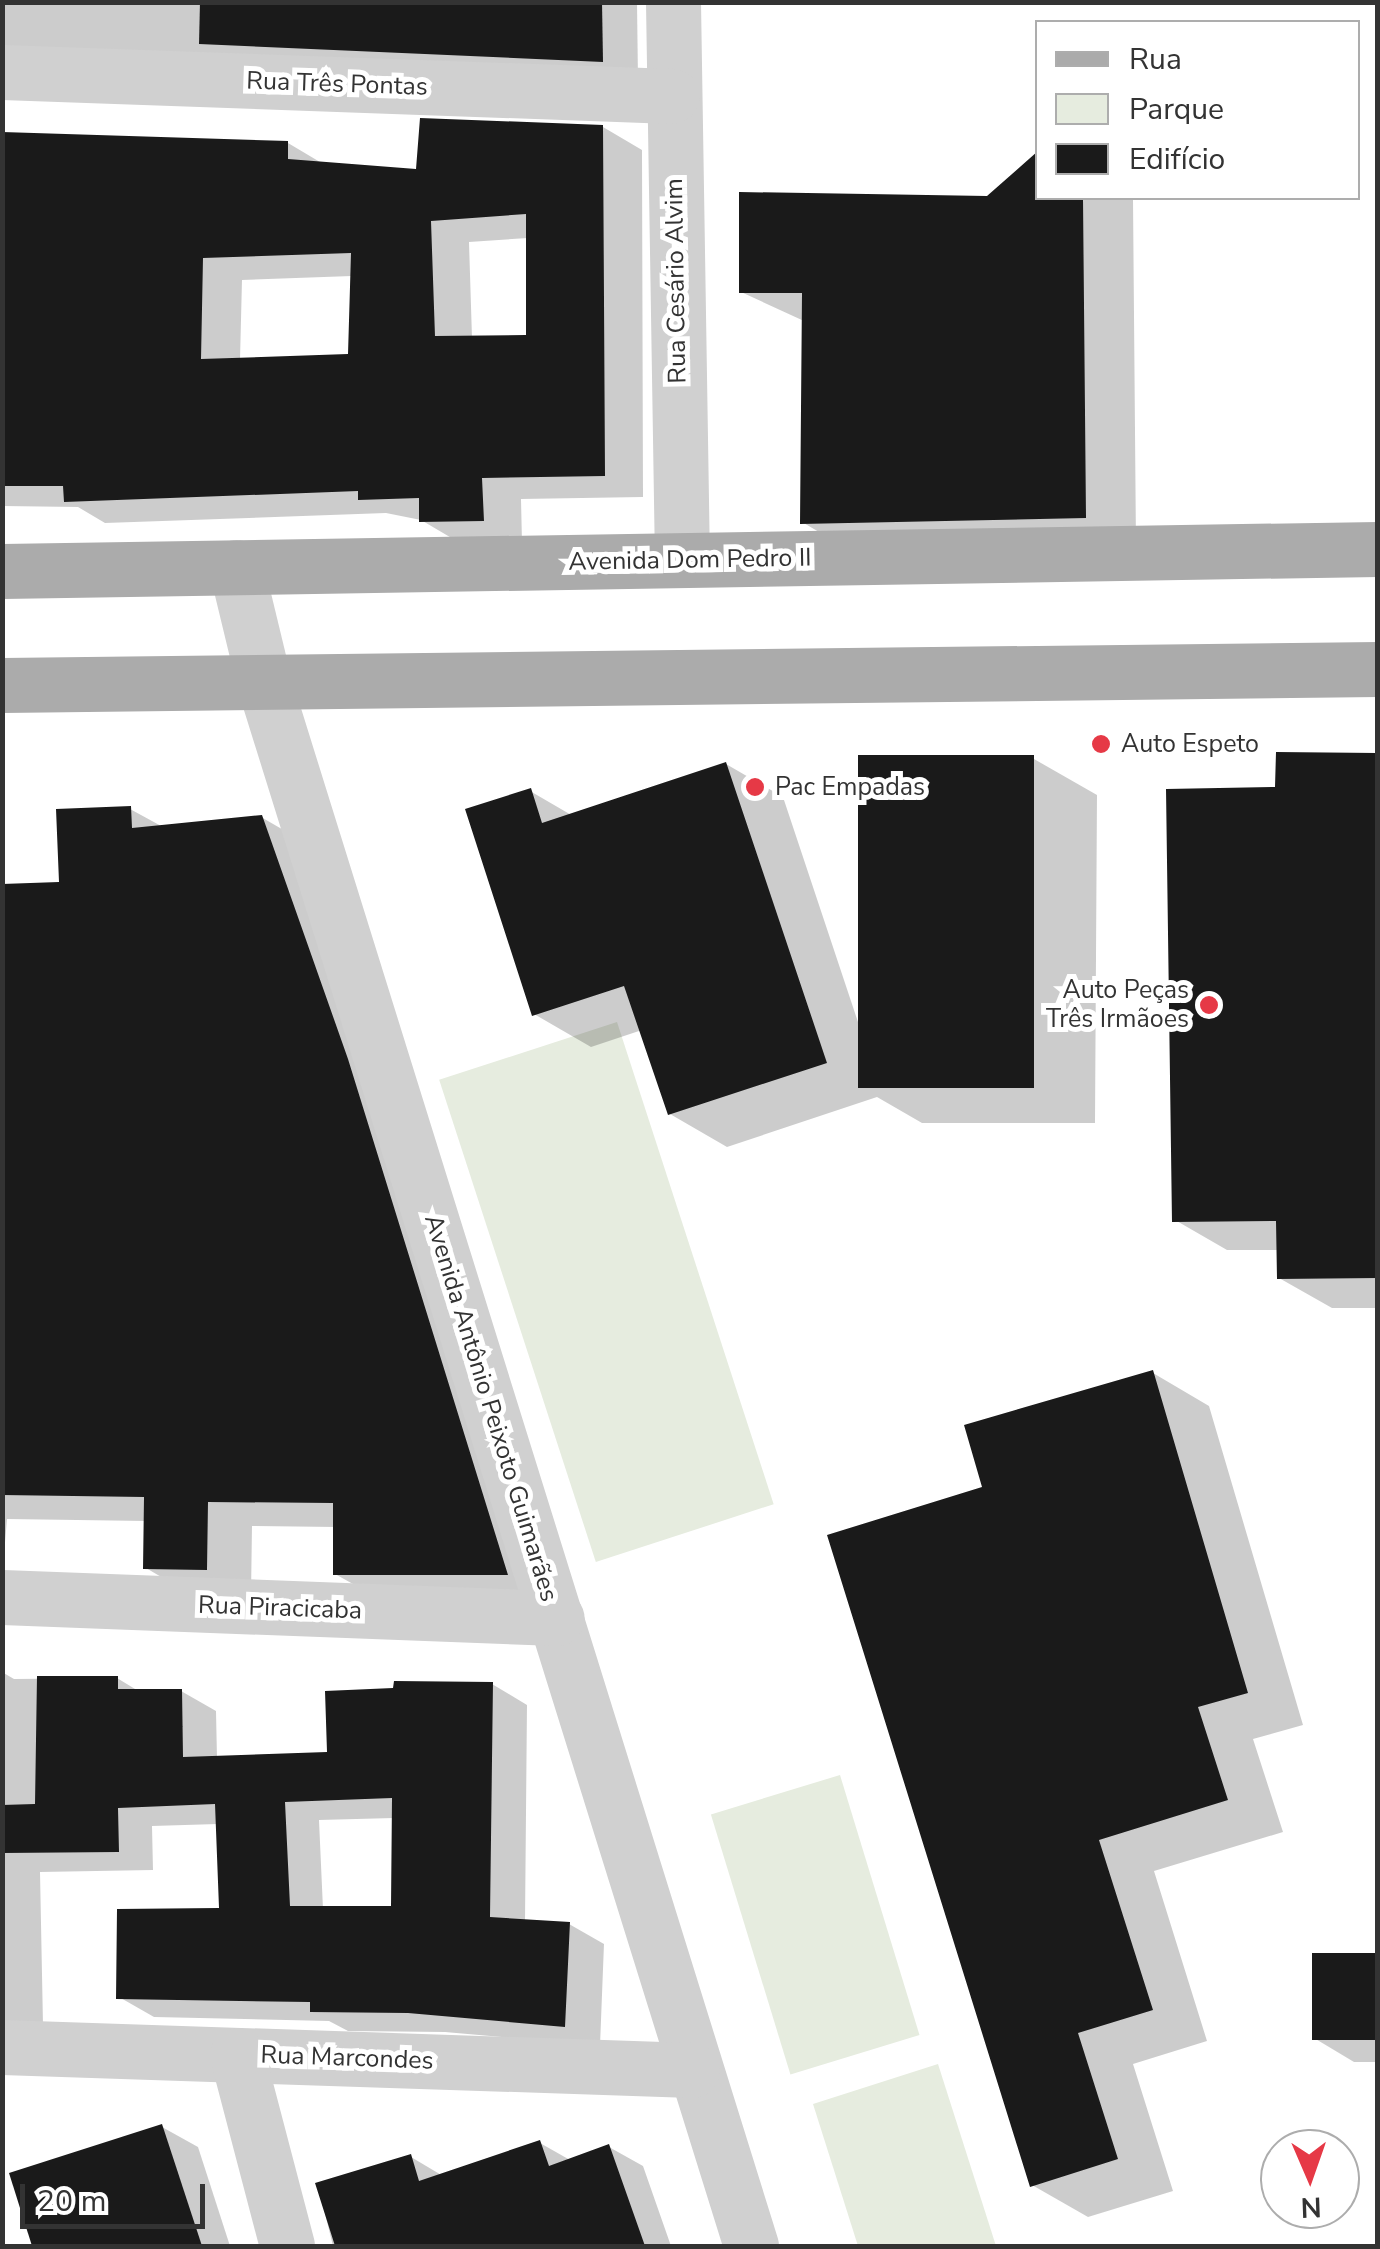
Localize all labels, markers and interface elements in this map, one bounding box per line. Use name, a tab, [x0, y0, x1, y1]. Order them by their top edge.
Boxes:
legend	[1035, 20, 1360, 200]
text: Rua	[1129, 39, 1182, 80]
street label: Rua Três Pontas	[246, 66, 428, 102]
text: Parque	[1129, 89, 1224, 130]
text: Edifício	[1129, 139, 1225, 180]
street label: Rua Cesário Alvim	[659, 178, 693, 384]
street label: Avenida Dom Pedro II	[568, 543, 812, 577]
place label: Auto Espeto	[1121, 729, 1259, 759]
marker: Auto Espeto	[1090, 733, 1112, 755]
place label: Pac Empadas	[775, 772, 925, 802]
marker: Pac Empadas	[744, 776, 766, 798]
place label: Auto Peças Três Irmãoes	[1046, 976, 1189, 1035]
marker: Auto Peças Três Irmãoes	[1198, 994, 1220, 1016]
street label: Avenida Antônio Peixoto Guimarães	[418, 1211, 564, 1605]
street label: Rua Piracicaba	[198, 1590, 362, 1626]
street label: Rua Marcondes	[260, 2040, 434, 2076]
north arrow	[1260, 2129, 1360, 2229]
scale bar	[25, 2164, 210, 2226]
text: 20 m	[37, 2181, 106, 2222]
text: N	[1300, 2188, 1322, 2226]

